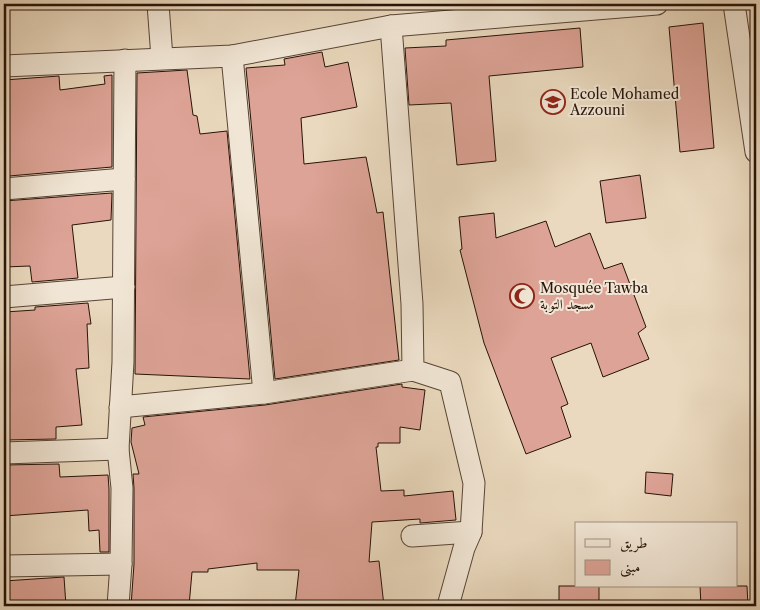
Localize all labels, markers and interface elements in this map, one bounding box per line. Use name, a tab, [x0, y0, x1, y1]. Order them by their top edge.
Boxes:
place label: Ecole Mohamed Azzouni	[569, 85, 680, 119]
school or university icon: Ecole Mohamed Azzouni	[540, 89, 566, 115]
place label: Mosquée Tawba مسجد التوبة	[540, 279, 649, 313]
mosque icon: Mosquée Tawba مسجد التوبة	[509, 283, 535, 309]
legend	[575, 522, 738, 588]
text: طريق	[620, 533, 647, 553]
text: مبنى	[620, 557, 640, 578]

